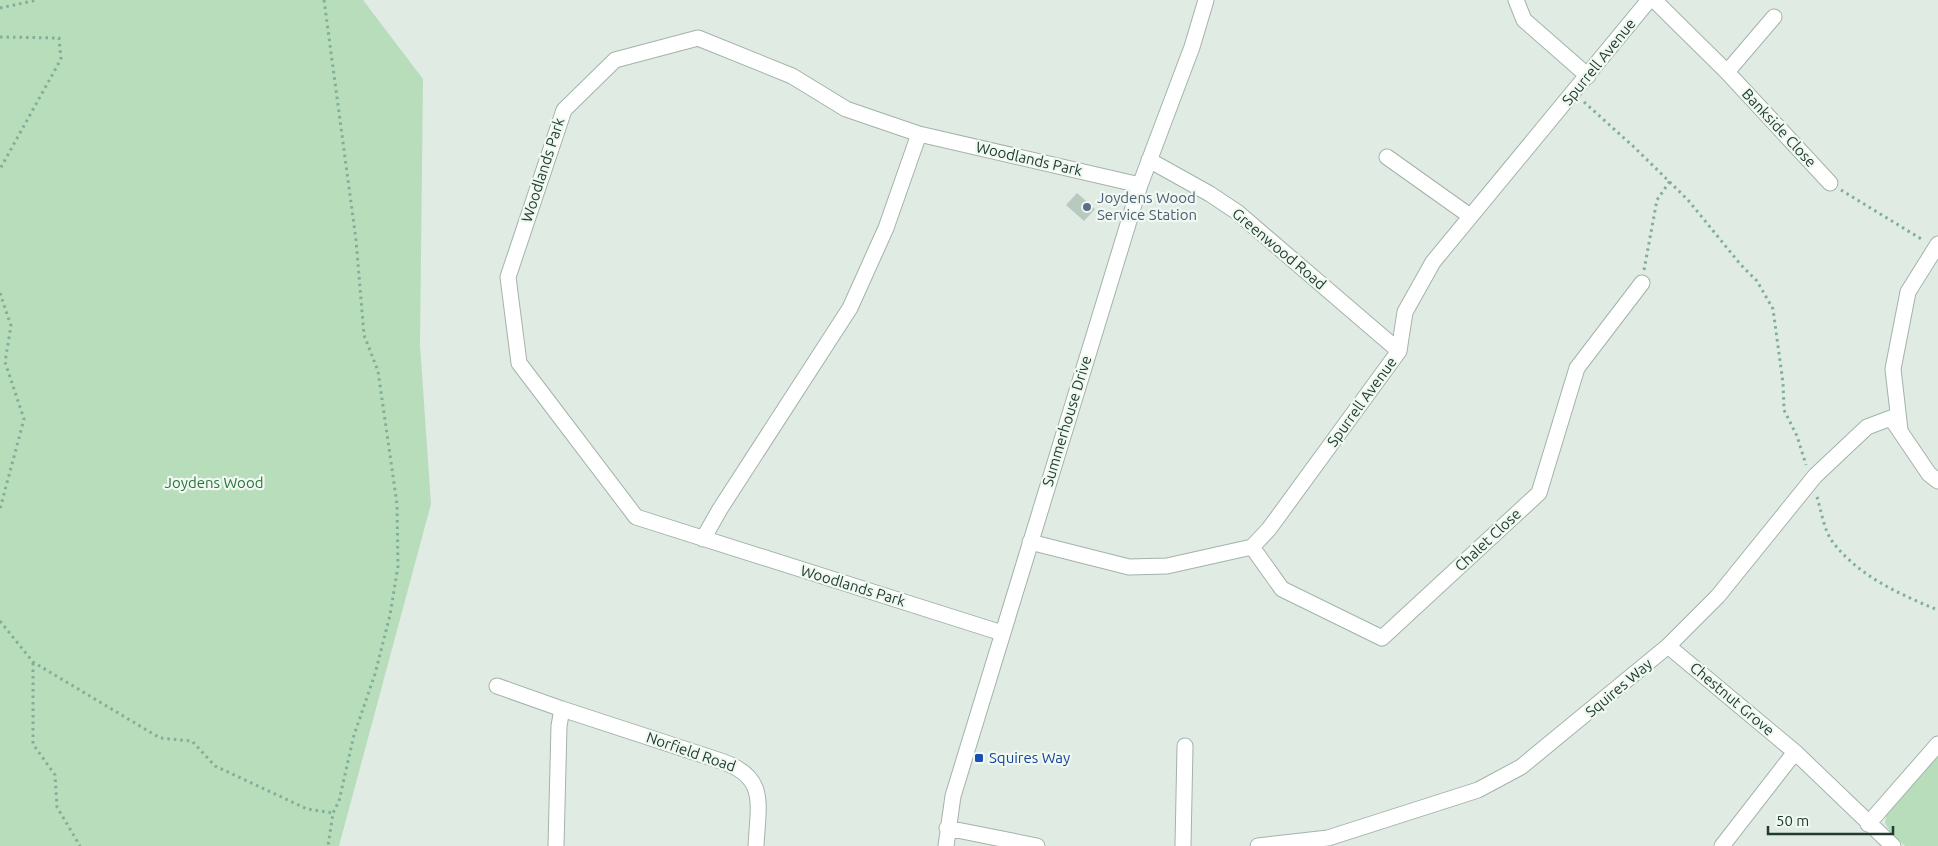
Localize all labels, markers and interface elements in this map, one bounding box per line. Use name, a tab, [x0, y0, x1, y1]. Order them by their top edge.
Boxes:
street label: Spurrell Avenue	[1558, 15, 1639, 108]
street label: Bankside Close	[1739, 85, 1820, 170]
street label: Woodlands Park	[518, 115, 568, 224]
street label: Woodlands Park	[974, 138, 1084, 179]
place label: Joydens Wood Service Station	[1097, 189, 1197, 223]
marker: Joydens Wood Service Station	[1081, 201, 1093, 213]
street label: Greenwood Road	[1229, 205, 1329, 293]
street label: Summerhouse Drive	[1039, 353, 1095, 488]
street label: Spurrell Avenue	[1323, 354, 1400, 450]
park label: Joydens Wood	[165, 474, 263, 491]
street label: Chalet Close	[1451, 505, 1524, 574]
street label: Woodlands Park	[799, 561, 908, 610]
street label: Squires Way	[1582, 655, 1655, 720]
street label: Chestnut Grove	[1687, 658, 1778, 739]
street label: Norfield Road	[644, 728, 738, 775]
place label: Squires Way	[989, 749, 1070, 766]
marker: Squires Way	[973, 752, 985, 764]
scale bar	[1768, 804, 1893, 836]
text: 50 m	[1776, 812, 1809, 829]

